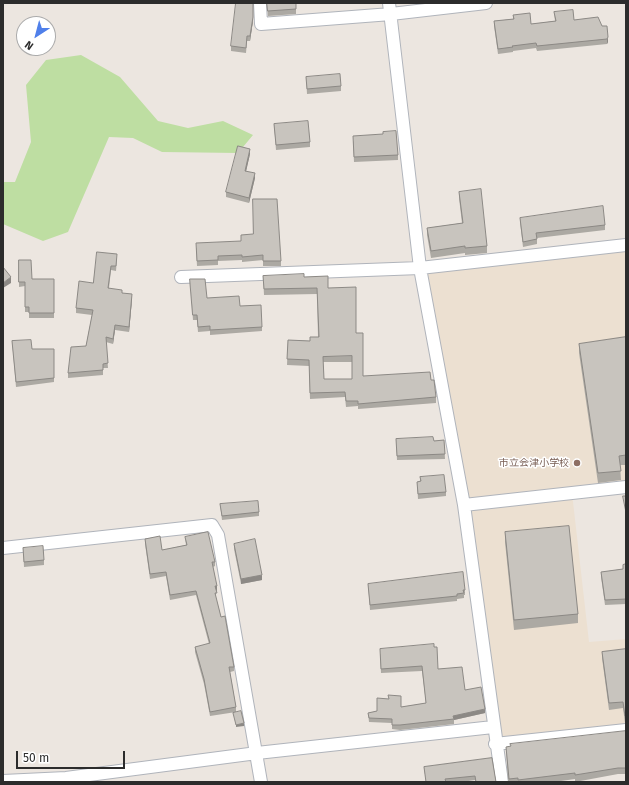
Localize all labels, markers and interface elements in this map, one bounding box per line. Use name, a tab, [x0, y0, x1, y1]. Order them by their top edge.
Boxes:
north arrow	[16, 16, 56, 56]
text: N	[22, 38, 36, 53]
place label: 市立会津小学校	[499, 457, 569, 469]
marker: 市立会津小学校	[572, 458, 582, 468]
scale bar	[18, 743, 127, 769]
text: 50 m	[23, 751, 49, 765]

